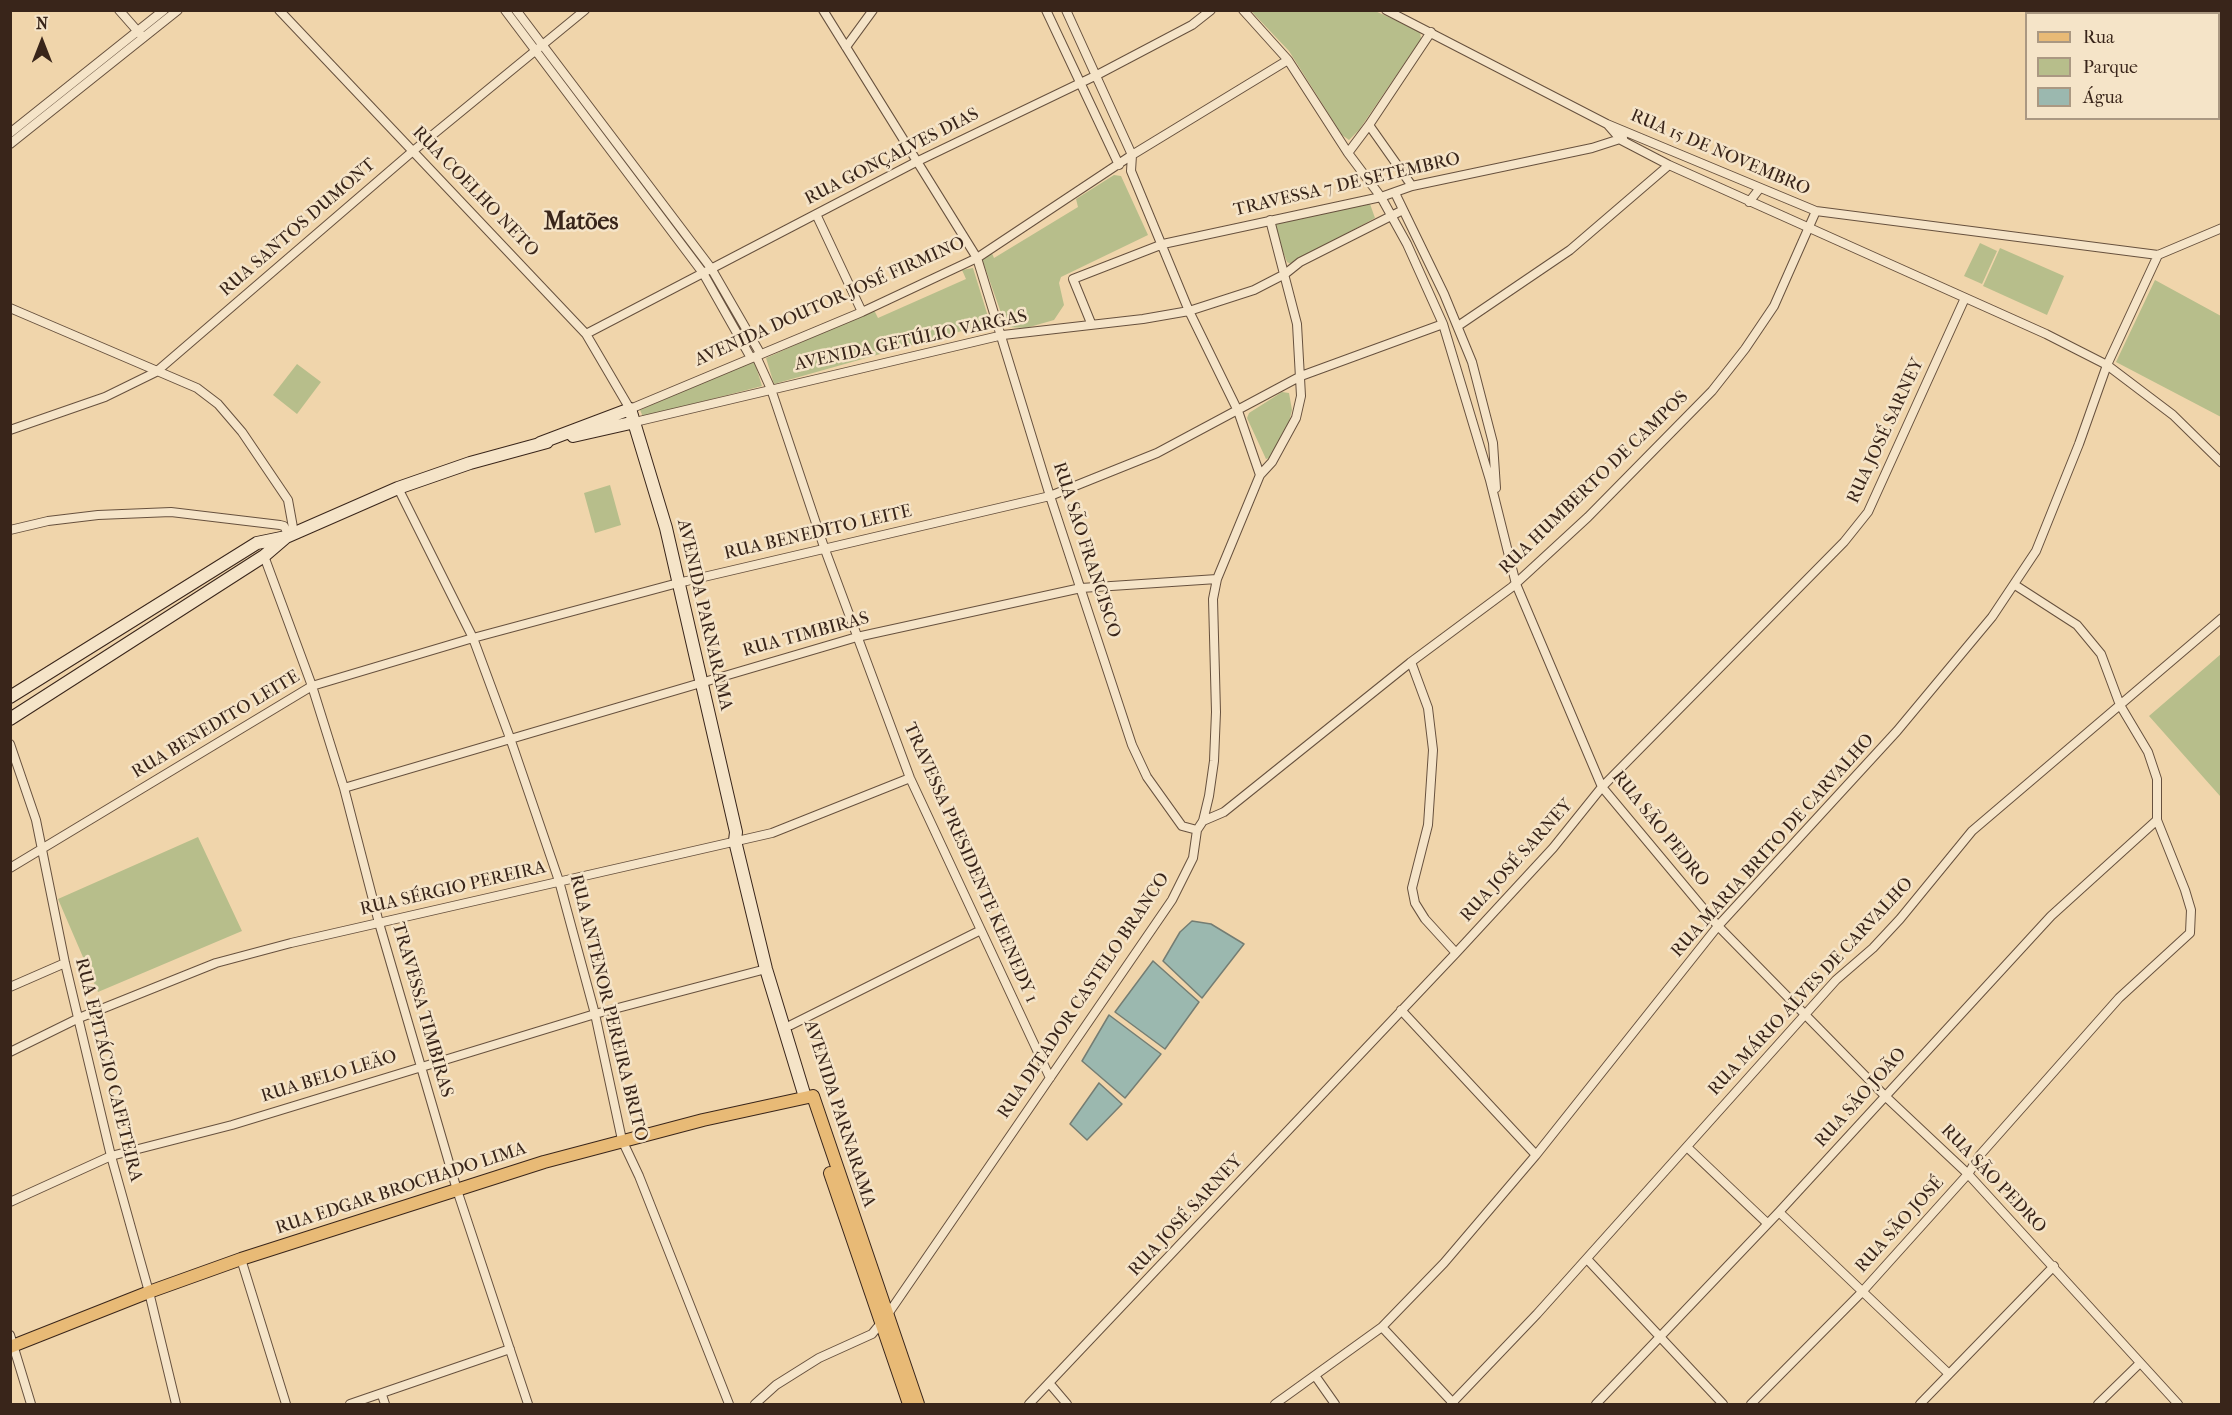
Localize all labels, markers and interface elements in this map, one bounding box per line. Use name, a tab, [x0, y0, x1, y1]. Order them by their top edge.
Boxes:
north arrow	[12, 12, 72, 72]
legend	[2025, 12, 2220, 120]
text: N	[36, 14, 48, 33]
text: Rua	[2083, 27, 2114, 48]
text: Parque	[2083, 57, 2138, 78]
text: Água	[2083, 87, 2123, 108]
street label: RUA GONÇALVES DIAS	[801, 104, 983, 210]
street label: RUA 15 DE NOVEMBRO	[1627, 105, 1813, 201]
street label: RUA COELHO NETO	[407, 122, 543, 262]
street label: TRAVESSA 7 DE SETEMBRO	[1232, 148, 1462, 222]
street label: RUA SANTOS DUMONT	[216, 154, 380, 302]
district label: Matões	[544, 209, 618, 237]
street label: AVENIDA DOUTOR JOSÉ FIRMINO	[692, 232, 968, 372]
street label: AVENIDA GETÚLIO VARGAS	[793, 306, 1029, 376]
street label: RUA JOSÉ SARNEY	[1843, 355, 1929, 507]
street label: RUA HUMBERTO DE CAMPOS	[1495, 387, 1693, 579]
street label: RUA SÃO FRANCISCO	[1047, 460, 1125, 640]
street label: RUA BENEDITO LEITE	[722, 501, 914, 565]
street label: AVENIDA PARNARAMA	[671, 517, 737, 713]
street label: RUA TIMBIRAS	[740, 608, 872, 662]
street label: RUA BENEDITO LEITE	[128, 666, 304, 784]
street label: TRAVESSA PRESIDENTE KEENEDY 1	[898, 720, 1042, 1006]
street label: RUA MARIA BRITO DE CARVALHO	[1667, 730, 1879, 962]
street label: RUA SÃO PEDRO	[1607, 767, 1713, 891]
street label: RUA JOSÉ SARNEY	[1456, 795, 1578, 927]
street label: RUA SÉRGIO PEREIRA	[358, 857, 548, 921]
street label: RUA DITADOR CASTELO BRANCO	[993, 869, 1175, 1123]
street label: RUA ANTENOR PEREIRA BRITO	[564, 872, 652, 1144]
street label: RUA MÁRIO ALVES DE CARVALHO	[1704, 873, 1918, 1101]
street label: TRAVESSA TIMBIRAS	[387, 920, 457, 1100]
street label: RUA EPITÁCIO CAFETEIRA	[70, 956, 146, 1184]
street label: AVENIDA PARNARAMA	[799, 1018, 879, 1210]
street label: RUA SÃO JOÃO	[1811, 1044, 1911, 1152]
street label: RUA BELO LEÃO	[259, 1046, 399, 1108]
street label: RUA SÃO PEDRO	[1936, 1120, 2050, 1238]
street label: RUA EDGAR BROCHADO LIMA	[273, 1138, 529, 1240]
street label: RUA JOSÉ SARNEY	[1124, 1151, 1248, 1281]
street label: RUA SÃO JOSÉ	[1851, 1173, 1949, 1277]

